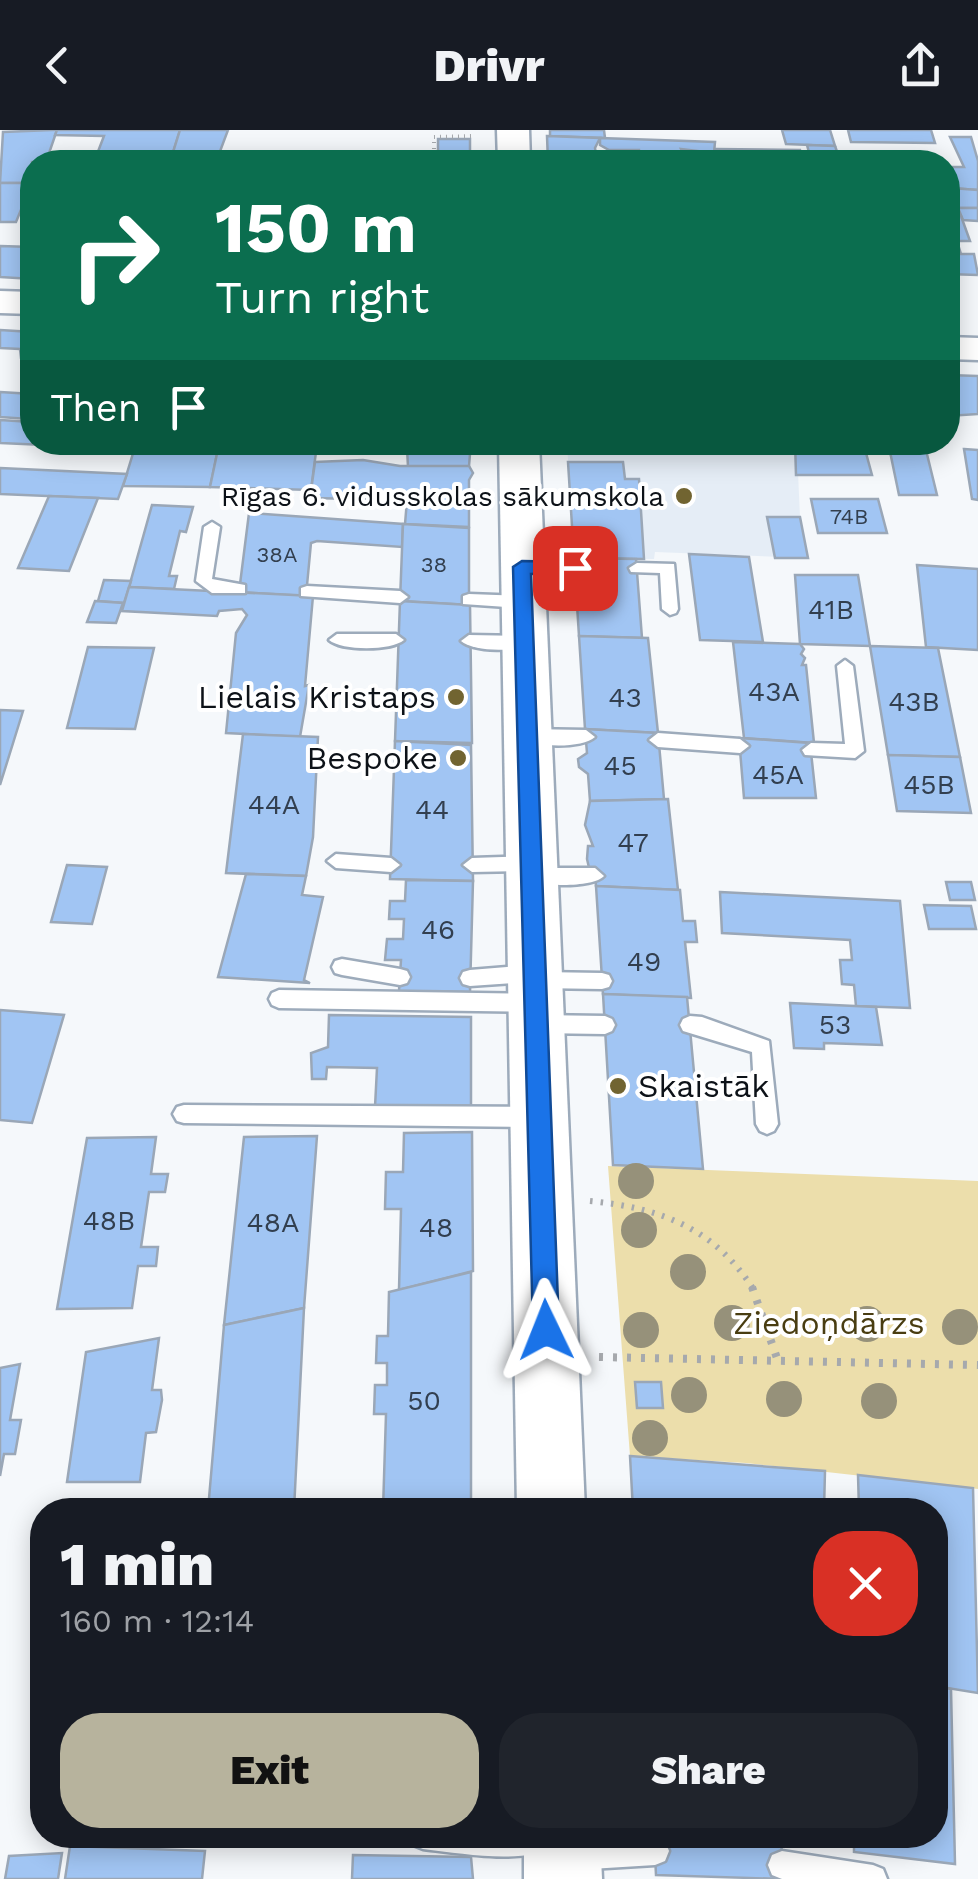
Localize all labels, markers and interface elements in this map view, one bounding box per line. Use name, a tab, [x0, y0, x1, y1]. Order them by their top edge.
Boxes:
icon: back	[30, 38, 85, 93]
icon: share	[893, 38, 948, 93]
text: Drivr	[434, 39, 544, 92]
text: 150 m	[215, 187, 417, 269]
icon: right	[50, 190, 180, 320]
text: Turn right	[215, 271, 429, 324]
icon: arrive	[161, 380, 216, 435]
text: Then	[50, 386, 141, 430]
place label: Rīgas 6. vidusskolas sākumskola	[221, 480, 664, 513]
marker: Rīgas 6. vidusskolas sākumskola	[673, 485, 695, 507]
house number: 74B	[830, 504, 868, 529]
pin	[533, 526, 618, 611]
icon: arrive	[548, 541, 603, 596]
house number: 38A	[257, 542, 297, 567]
house number: 38	[421, 552, 447, 577]
house number: 41B	[808, 593, 854, 626]
house number: 43A	[748, 675, 800, 708]
place label: Lielais Kristaps	[198, 678, 436, 716]
house number: 43	[608, 681, 642, 714]
house number: 43B	[888, 685, 940, 718]
marker: Lielais Kristaps	[445, 686, 467, 708]
place label: Bespoke	[306, 739, 438, 777]
marker: Bespoke	[447, 747, 469, 769]
house number: 45	[603, 749, 637, 782]
house number: 45A	[752, 758, 804, 791]
house number: 45B	[903, 768, 955, 801]
house number: 44A	[248, 788, 300, 821]
house number: 44	[415, 793, 449, 826]
house number: 47	[617, 826, 649, 859]
house number: 46	[421, 913, 455, 946]
house number: 49	[627, 945, 661, 978]
house number: 53	[819, 1008, 851, 1041]
place label: Skaistāk	[638, 1067, 770, 1105]
marker: Skaistāk	[607, 1075, 629, 1097]
house number: 48B	[83, 1204, 135, 1237]
house number: 48A	[247, 1206, 299, 1239]
house number: 48	[419, 1211, 453, 1244]
position arrow	[494, 1278, 598, 1382]
park label: Ziedoņdārzs	[733, 1304, 925, 1342]
house number: 50	[407, 1384, 441, 1417]
text: 1 min	[60, 1529, 214, 1600]
button: close	[813, 1531, 918, 1636]
text: 160 m · 12:14	[60, 1602, 254, 1640]
button: Exit	[60, 1713, 479, 1828]
button: Share	[499, 1713, 918, 1828]

